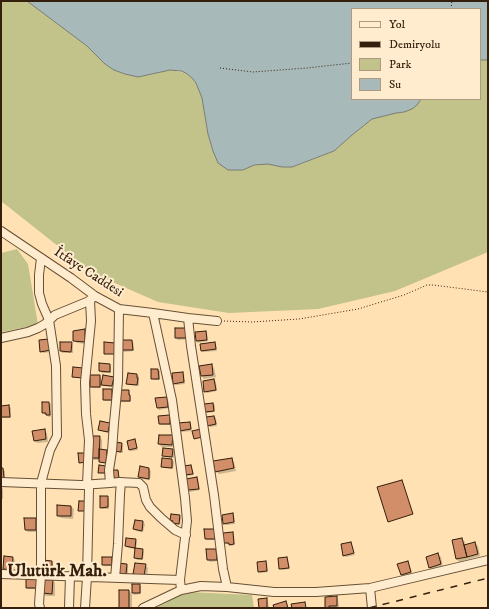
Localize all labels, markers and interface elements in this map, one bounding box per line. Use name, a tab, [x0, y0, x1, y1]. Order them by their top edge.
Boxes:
legend	[351, 8, 481, 100]
text: Yol	[389, 17, 405, 32]
text: Demiryolu	[389, 37, 440, 52]
text: Park	[389, 57, 411, 72]
text: Su	[389, 77, 401, 92]
street label: İtfaye Caddesi	[50, 244, 126, 302]
district label: Ulutürk Mah.	[7, 561, 107, 583]

